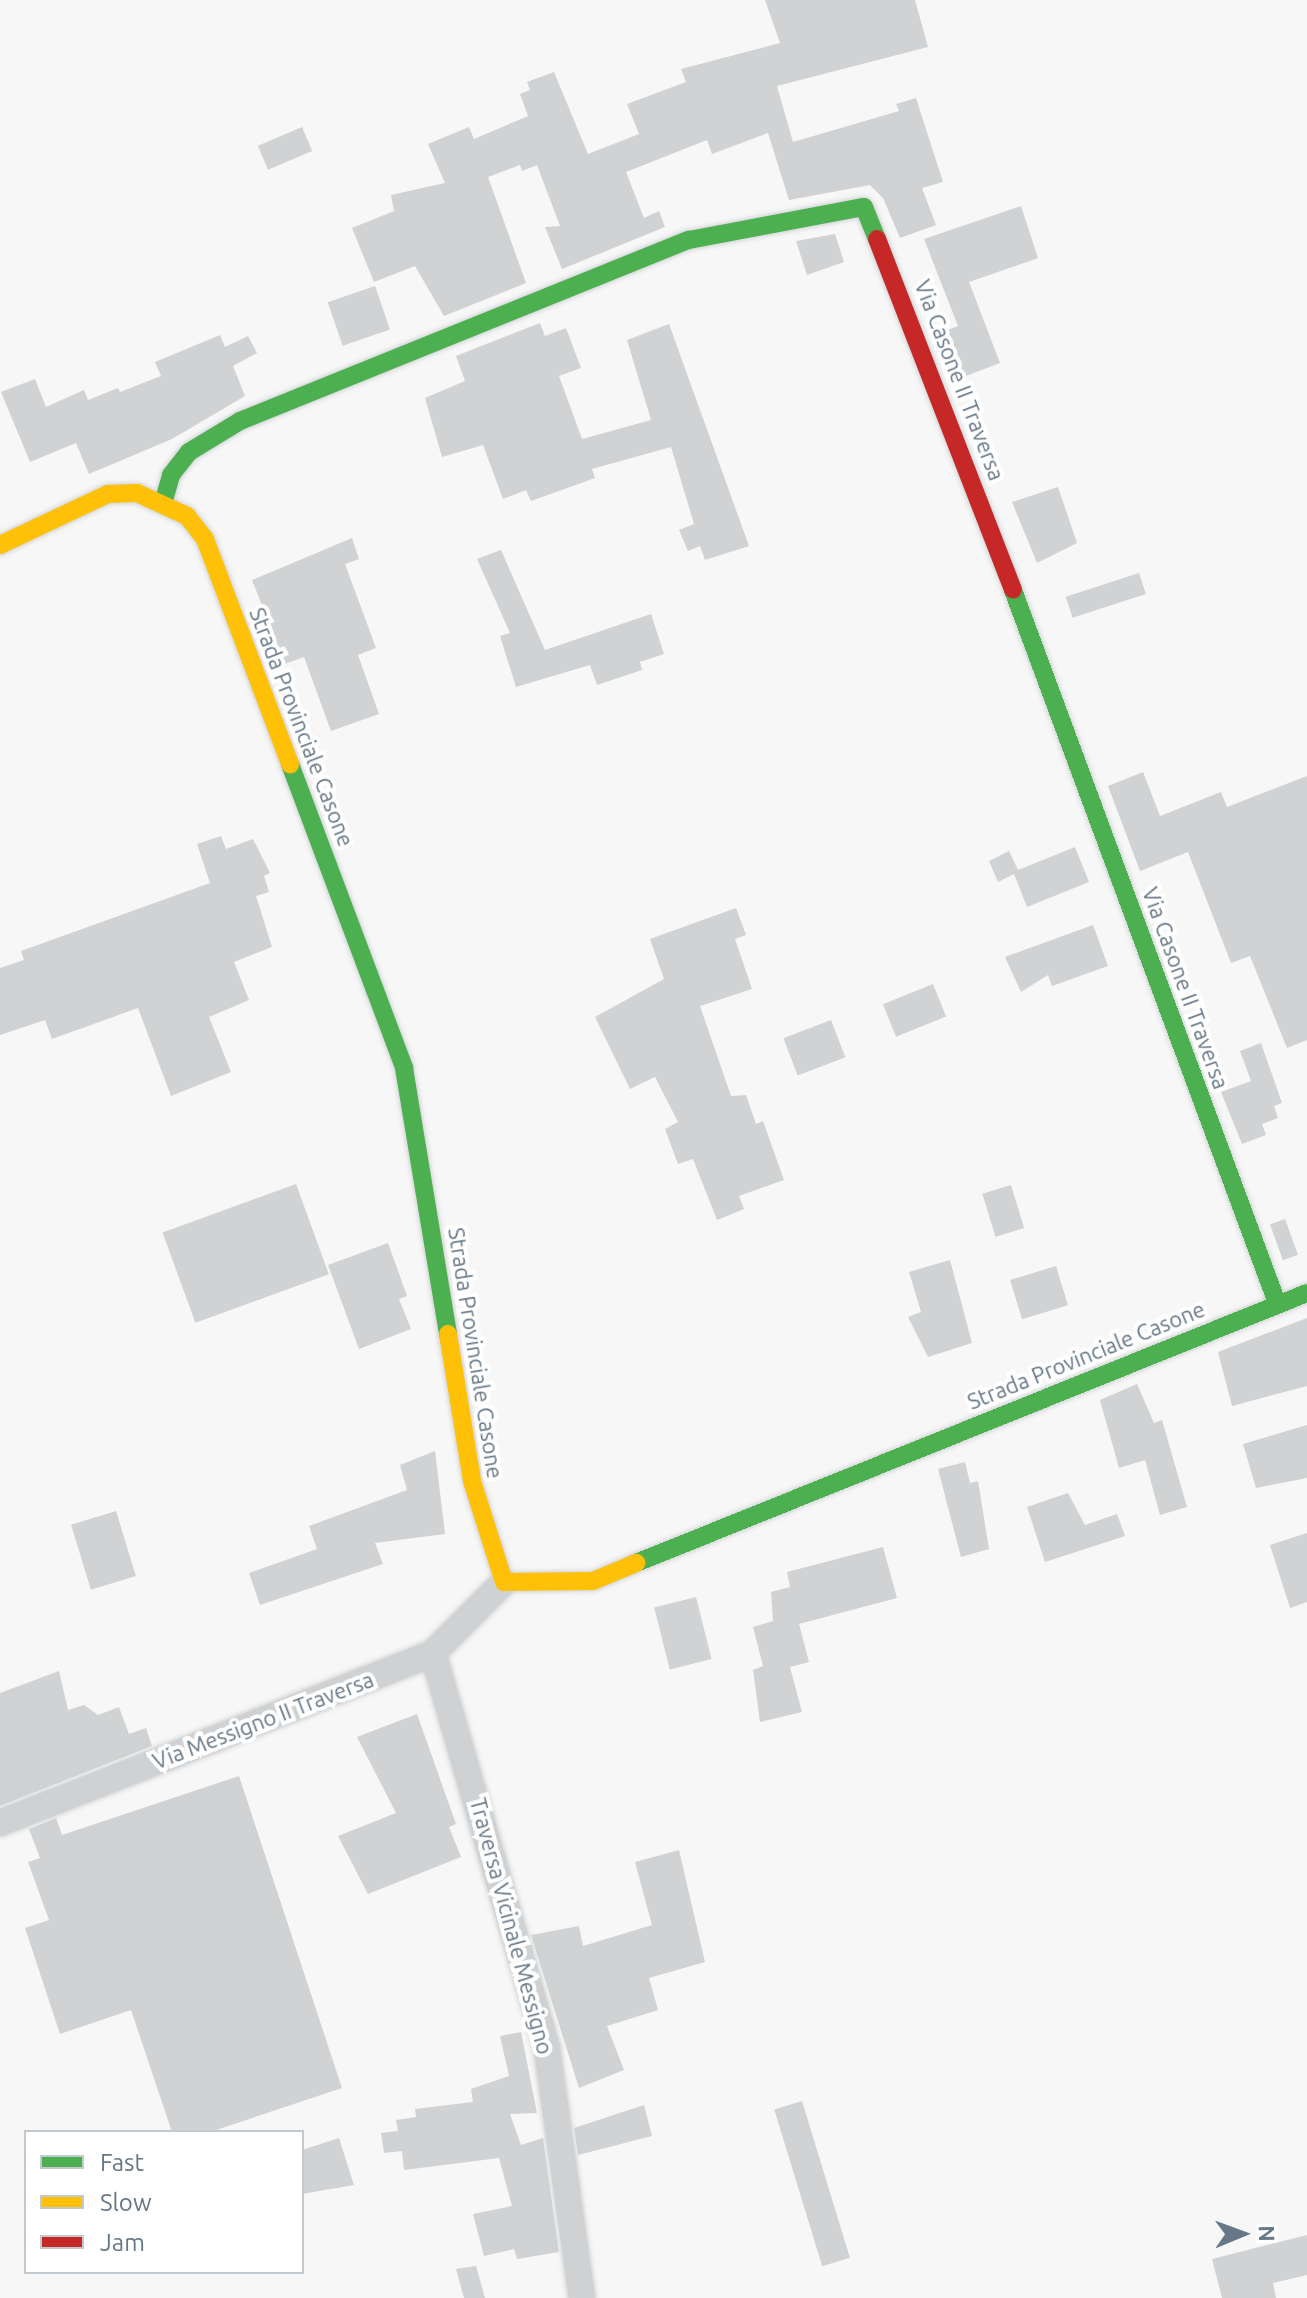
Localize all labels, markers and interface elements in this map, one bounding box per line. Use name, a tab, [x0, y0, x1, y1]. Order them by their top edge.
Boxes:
street label: Via Casone II Traversa	[910, 276, 1010, 484]
street label: Strada Provinciale Casone	[244, 604, 360, 850]
street label: Via Casone II Traversa	[1137, 884, 1235, 1092]
street label: Strada Provinciale Casone	[443, 1226, 509, 1480]
street label: Strada Provinciale Casone	[963, 1295, 1209, 1415]
street label: Via Messigno II Traversa	[149, 1666, 377, 1774]
street label: Traversa Vicinale Messigno	[465, 1795, 559, 2057]
legend	[24, 2130, 304, 2274]
text: Fast	[100, 2149, 144, 2176]
text: Slow	[100, 2189, 152, 2216]
north arrow	[1203, 2194, 1283, 2274]
text: N	[1255, 2225, 1280, 2242]
text: Jam	[100, 2229, 145, 2256]

